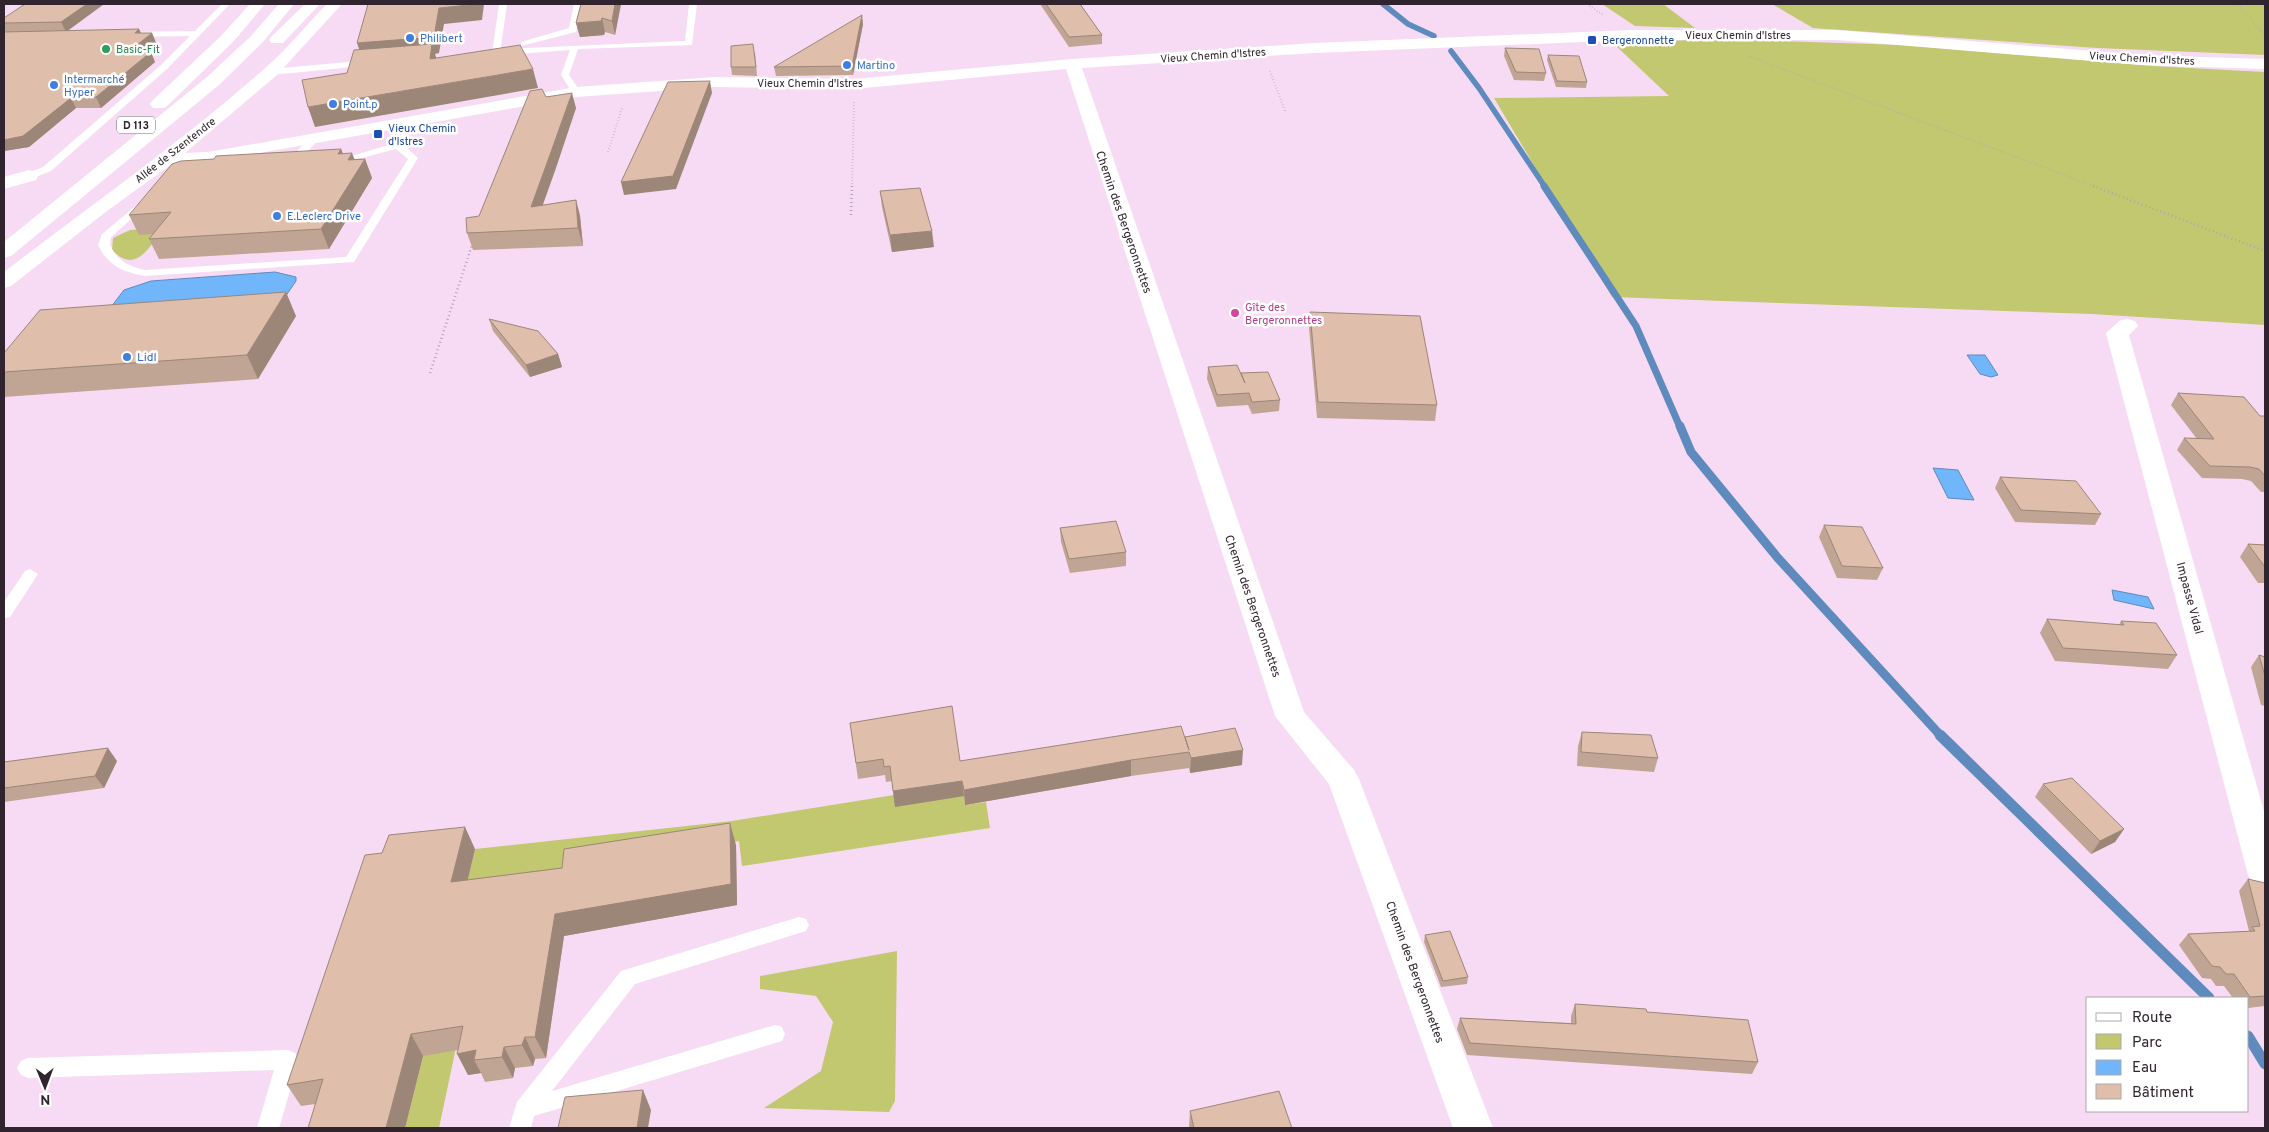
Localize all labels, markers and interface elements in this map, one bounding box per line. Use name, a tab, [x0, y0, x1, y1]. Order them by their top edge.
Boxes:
street label: Vieux Chemin d'Istres	[1685, 29, 1791, 43]
marker: Philibert	[404, 32, 416, 44]
place label: Philibert	[420, 32, 463, 46]
marker: Bergeronnette	[1586, 34, 1598, 46]
place label: Bergeronnette	[1602, 34, 1674, 48]
marker: Basic-Fit	[100, 43, 112, 55]
place label: Basic-Fit	[116, 43, 160, 57]
street label: Vieux Chemin d'Istres	[1160, 45, 1266, 67]
street label: Vieux Chemin d'Istres	[2089, 49, 2195, 69]
marker: Martino	[841, 59, 853, 71]
place label: Martino	[857, 59, 895, 73]
place label: Intermarché Hyper	[64, 73, 125, 100]
street label: Vieux Chemin d'Istres	[757, 77, 863, 91]
marker: Intermarché Hyper	[48, 79, 60, 91]
marker: Point.p	[327, 98, 339, 110]
place label: Point.p	[343, 98, 378, 112]
street label: Allée de Szentendre	[132, 115, 219, 187]
road number: D 113	[117, 116, 155, 134]
place label: Vieux Chemin d'Istres	[388, 122, 456, 149]
marker: Vieux Chemin d'Istres	[372, 128, 384, 140]
street label: Chemin des Bergeronnettes	[1091, 149, 1155, 296]
marker: E.Leclerc Drive	[271, 210, 283, 222]
place label: E.Leclerc Drive	[287, 210, 361, 224]
place label: Gîte des Bergeronnettes	[1245, 301, 1322, 328]
marker: Gîte des Bergeronnettes	[1229, 307, 1241, 319]
place label: Lidl	[137, 350, 157, 366]
marker: Lidl	[121, 351, 133, 363]
street label: Chemin des Bergeronnettes	[1220, 533, 1284, 680]
street label: Impasse Vidal	[2172, 560, 2206, 636]
street label: Chemin des Bergeronnettes	[1381, 899, 1447, 1045]
legend	[2086, 997, 2249, 1112]
text: Route	[2132, 1009, 2172, 1028]
text: Parc	[2132, 1034, 2162, 1053]
text: Eau	[2132, 1059, 2157, 1078]
north arrow	[20, 1062, 70, 1112]
text: Bâtiment	[2132, 1084, 2194, 1103]
text: N	[40, 1090, 50, 1107]

